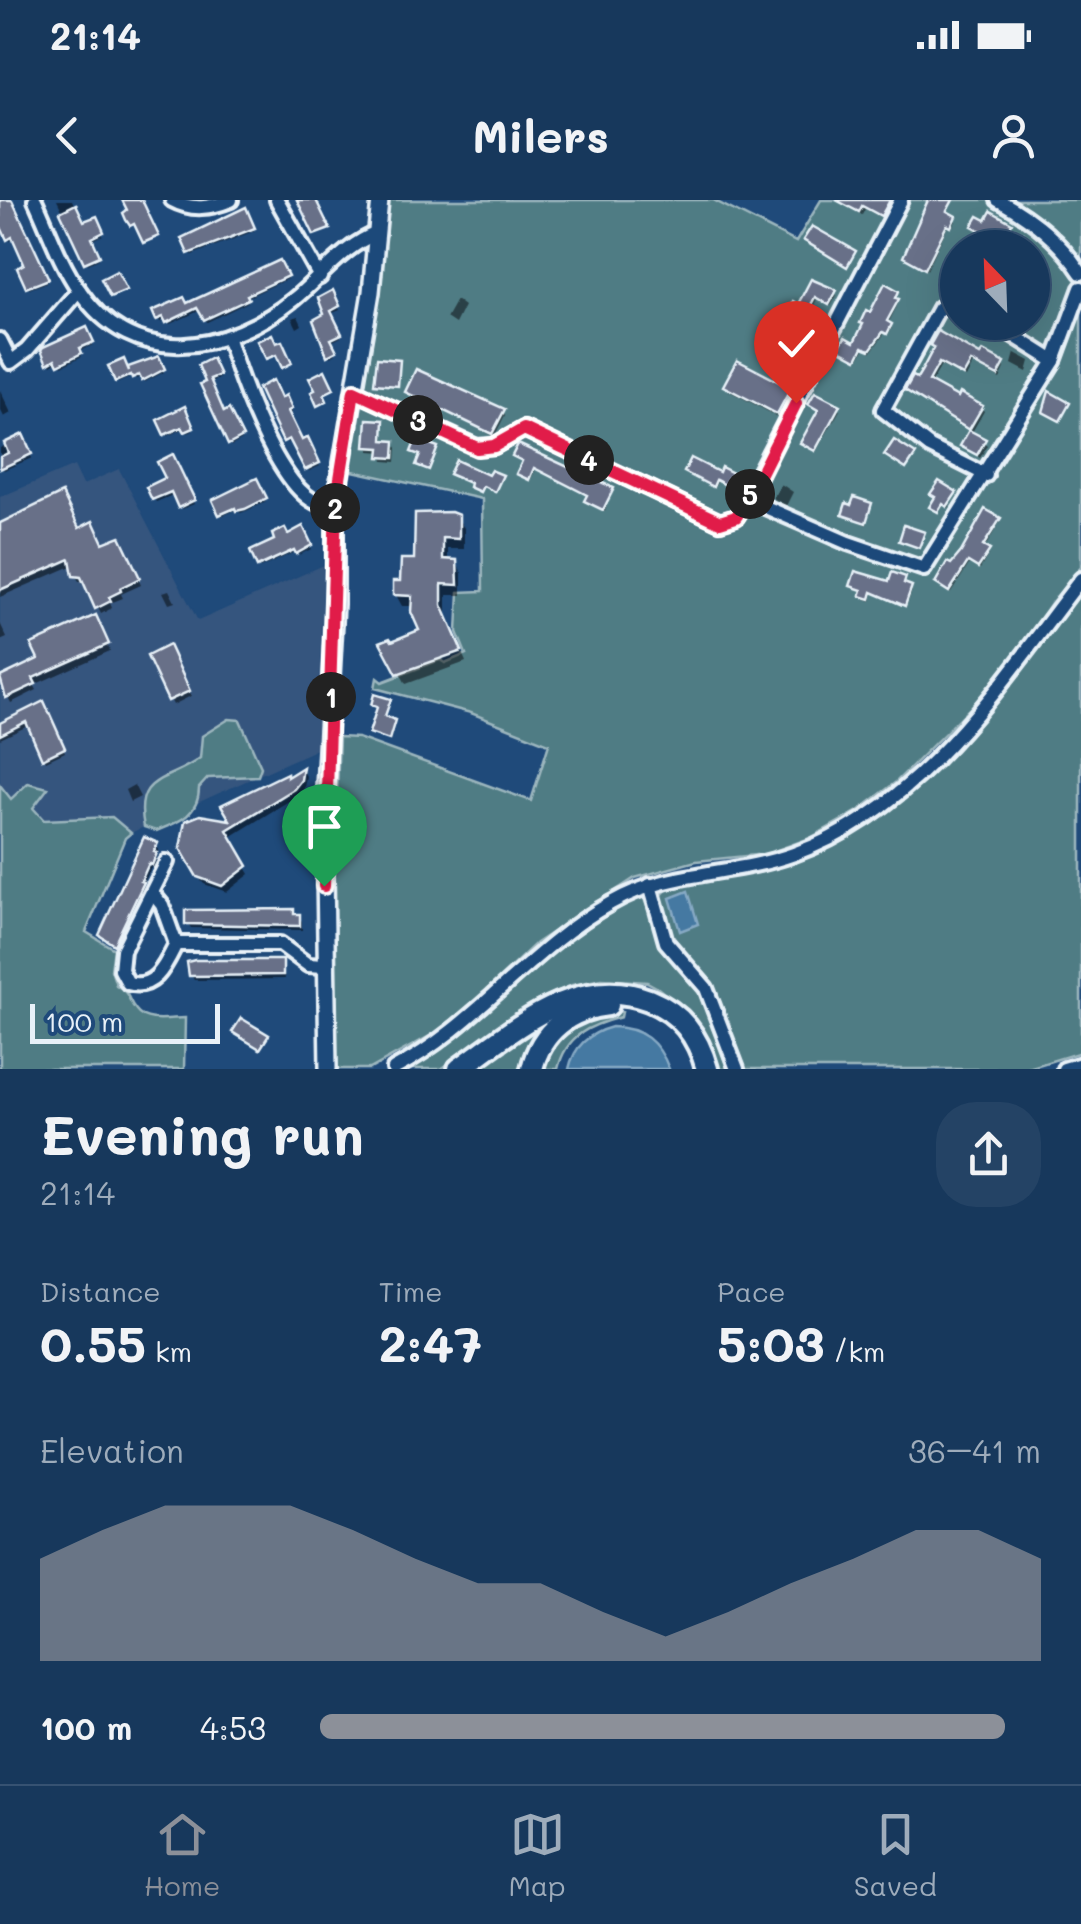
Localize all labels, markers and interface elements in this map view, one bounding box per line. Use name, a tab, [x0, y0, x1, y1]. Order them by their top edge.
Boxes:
text: 21:14	[50, 10, 141, 60]
text: Milers	[472, 106, 609, 164]
icon: back	[40, 108, 95, 163]
icon: person	[986, 108, 1041, 163]
north arrow	[940, 230, 1050, 340]
map controls	[940, 230, 1050, 340]
pin	[754, 301, 839, 404]
icon: check	[769, 316, 824, 371]
pin: 3	[393, 395, 443, 445]
text: 3	[410, 402, 426, 438]
pin: 4	[564, 435, 614, 485]
text: 4	[580, 442, 598, 478]
pin: 5	[725, 469, 775, 519]
text: 5	[742, 476, 758, 512]
pin: 2	[310, 483, 360, 533]
text: 2	[327, 490, 343, 526]
pin: 1	[306, 672, 356, 722]
text: 1	[325, 679, 337, 715]
pin	[282, 784, 367, 887]
icon: arrive	[297, 799, 352, 854]
scale bar	[30, 999, 220, 1044]
text: 100 m	[45, 1003, 123, 1039]
text: Evening run	[40, 1097, 364, 1169]
button: share	[936, 1102, 1041, 1207]
text: 21:14	[40, 1171, 115, 1213]
text: Distance	[40, 1273, 161, 1309]
text: Time	[379, 1273, 442, 1309]
text: Pace	[717, 1273, 786, 1309]
text: 0.55	[40, 1309, 146, 1375]
text: 2:47	[379, 1309, 482, 1375]
text: 5:03	[717, 1309, 825, 1375]
text: km	[146, 1333, 192, 1369]
text: /km	[825, 1333, 885, 1369]
text: Elevation	[40, 1429, 184, 1471]
text: 36–41 m	[908, 1429, 1041, 1471]
text: 100 m	[40, 1706, 132, 1748]
text: 4:53	[200, 1706, 266, 1748]
tab: Home	[144, 1807, 220, 1903]
tab: Map	[509, 1807, 566, 1903]
tab: Saved	[854, 1807, 937, 1903]

